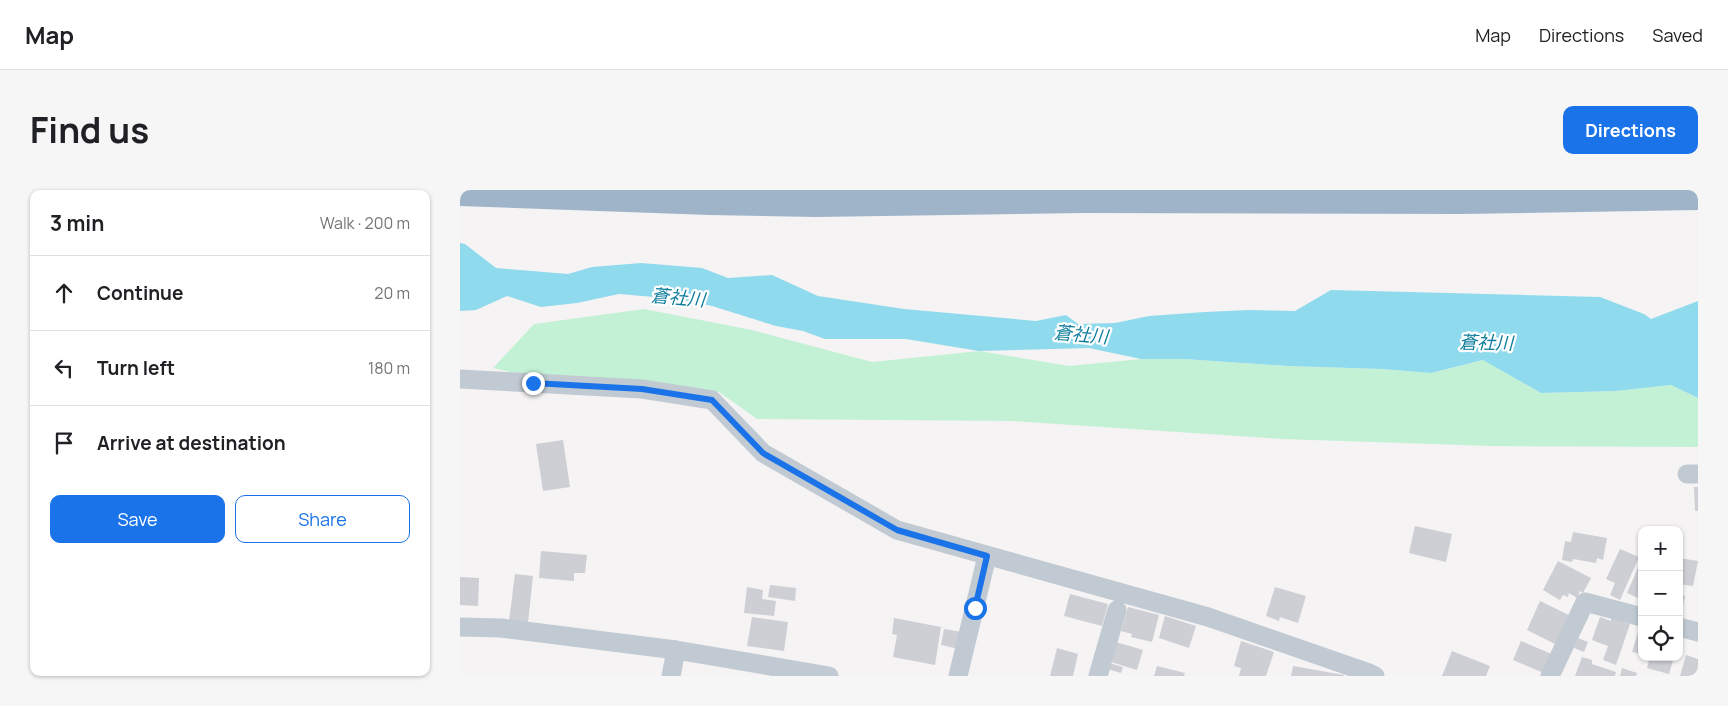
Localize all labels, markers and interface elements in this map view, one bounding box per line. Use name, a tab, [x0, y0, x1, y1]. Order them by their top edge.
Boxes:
text: Map	[25, 18, 74, 51]
text: Map	[1475, 23, 1511, 47]
text: Directions	[1539, 23, 1624, 47]
text: Saved	[1652, 23, 1703, 47]
text: Find us	[30, 106, 149, 154]
button: Directions	[1563, 106, 1698, 154]
text: 3 min	[50, 209, 104, 237]
text: Walk · 200 m	[320, 212, 410, 234]
icon: ahead	[50, 279, 78, 307]
text: Continue	[97, 280, 183, 306]
text: 20 m	[374, 282, 410, 304]
water label: 蒼社川	[650, 283, 708, 311]
water label: 蒼社川	[1053, 320, 1111, 348]
water label: 蒼社川	[1459, 330, 1515, 355]
icon: left	[50, 354, 78, 382]
text: Turn left	[97, 355, 175, 381]
text: 180 m	[368, 357, 410, 379]
route end	[522, 372, 545, 395]
icon: arrive	[50, 429, 78, 457]
text: Arrive at destination	[97, 430, 286, 456]
button: Save	[50, 495, 225, 543]
button: Share	[235, 495, 410, 543]
map controls	[1638, 526, 1683, 661]
button: +	[1638, 526, 1683, 571]
button: −	[1638, 571, 1683, 616]
route start	[964, 597, 987, 620]
button: locate	[1638, 616, 1683, 661]

